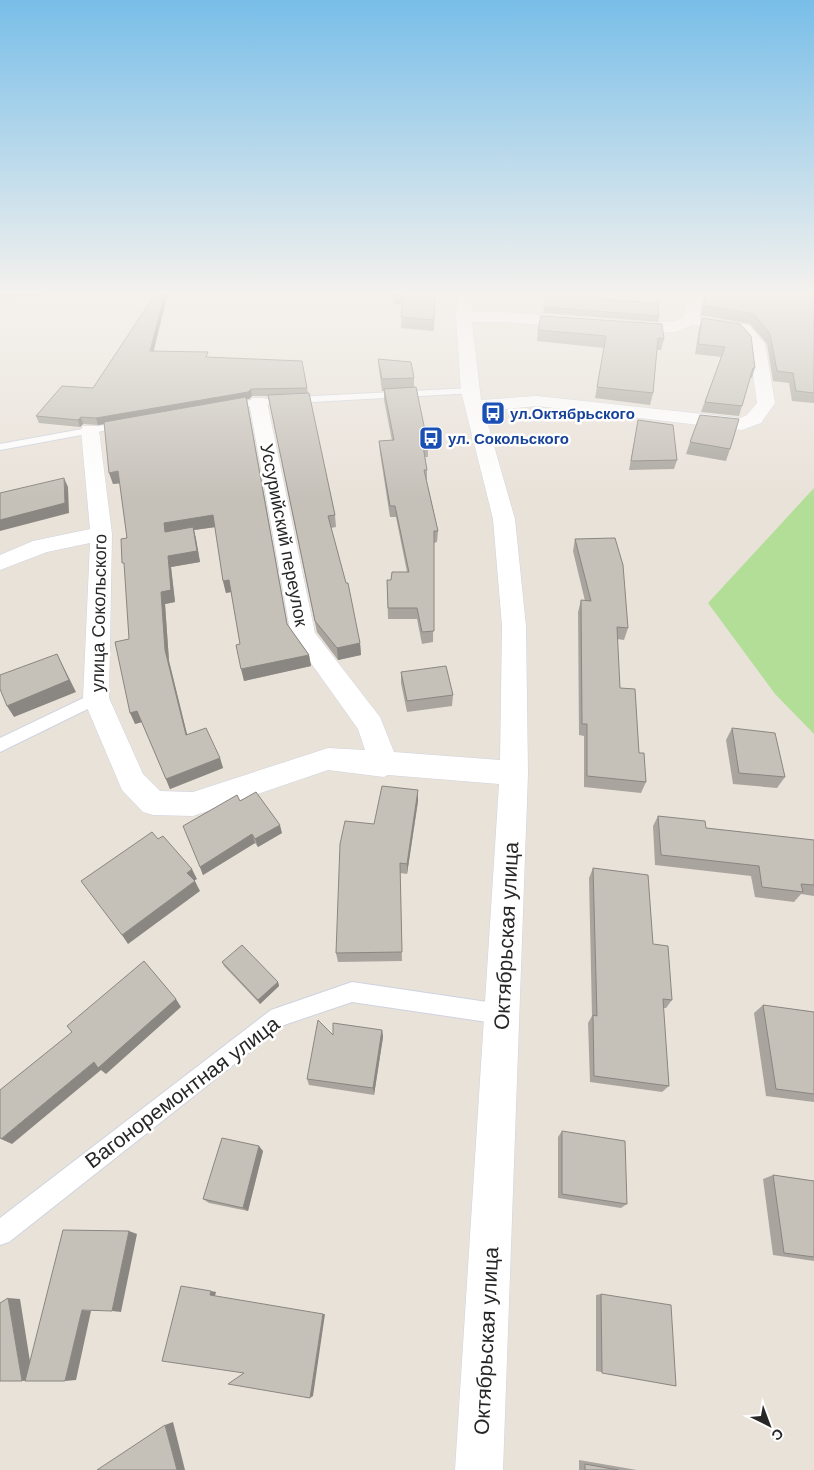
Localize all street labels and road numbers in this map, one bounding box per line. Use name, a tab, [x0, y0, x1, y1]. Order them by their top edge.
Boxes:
street label: Уссурийский переулок	[256, 442, 312, 628]
street label: улица Сокольского	[88, 534, 110, 692]
street label: Октябрьская улица	[490, 841, 522, 1031]
street label: Вагоноремонтная улица	[81, 1011, 284, 1172]
street label: Октябрьская улица	[470, 1246, 502, 1436]

